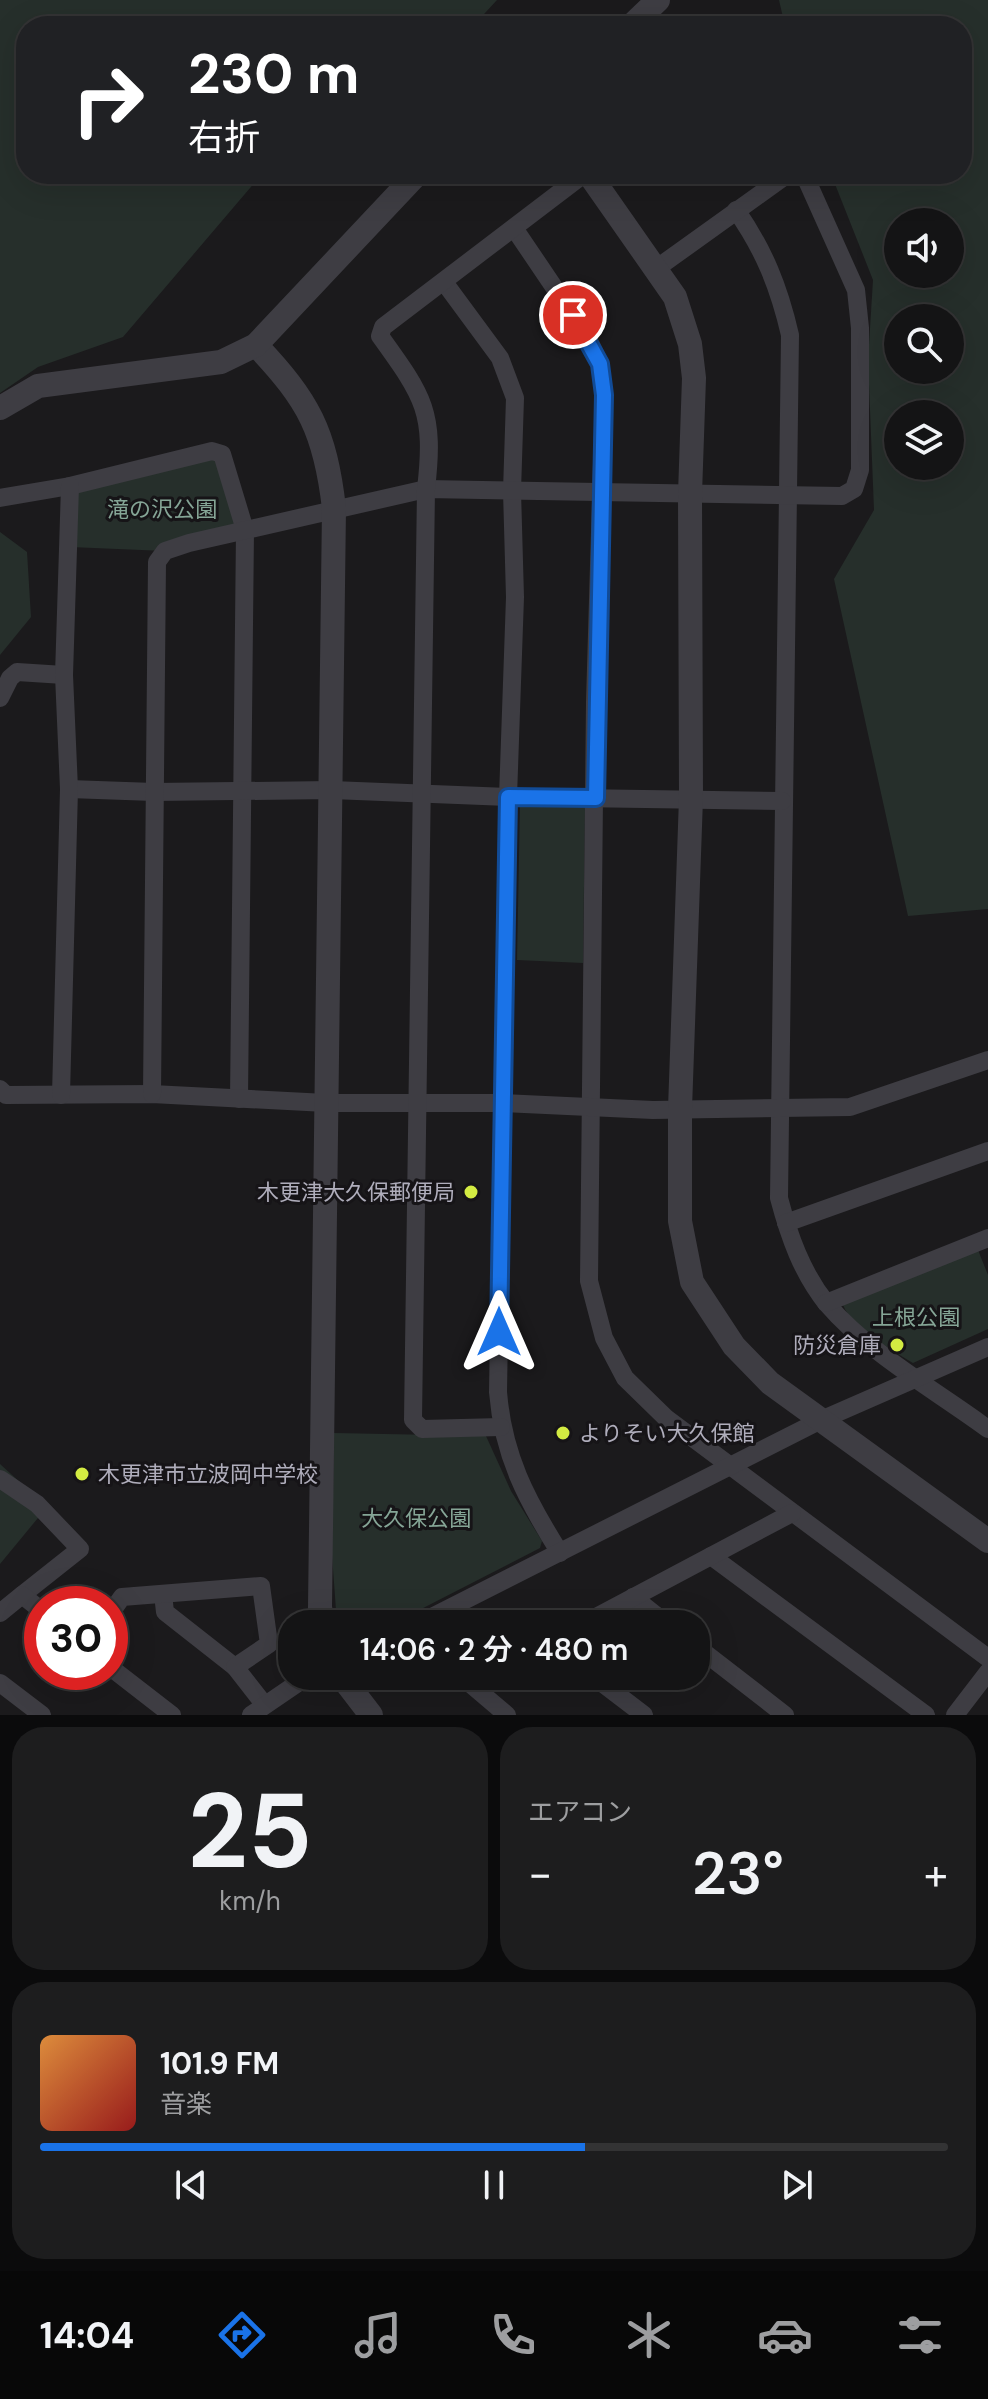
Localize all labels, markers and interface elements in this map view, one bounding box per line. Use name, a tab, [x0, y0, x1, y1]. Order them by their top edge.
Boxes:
text: 230 m	[188, 37, 359, 110]
icon: right	[56, 48, 160, 152]
text: 右折	[188, 114, 260, 161]
map controls	[884, 208, 964, 480]
button: sound	[884, 208, 964, 288]
pin	[539, 281, 607, 349]
icon: arrive	[551, 293, 595, 337]
button: search	[884, 304, 964, 384]
button: layers	[884, 400, 964, 480]
park label: 滝の沢公園	[107, 495, 217, 524]
place label: 木更津大久保郵便局	[257, 1178, 455, 1207]
marker: 木更津大久保郵便局	[462, 1183, 480, 1201]
position arrow	[457, 1290, 541, 1374]
park label: 上根公園	[872, 1303, 960, 1332]
place label: 防災倉庫	[793, 1331, 881, 1360]
marker: 防災倉庫	[888, 1336, 906, 1354]
place label: よりそい大久保館	[579, 1419, 755, 1448]
marker: よりそい大久保館	[554, 1424, 572, 1442]
place label: 木更津市立波岡中学校	[98, 1460, 318, 1489]
marker: 木更津市立波岡中学校	[73, 1465, 91, 1483]
park label: 大久保公園	[361, 1504, 471, 1533]
speed limit sign: 30	[24, 1586, 128, 1690]
text: 14:06 · 2 分 · 480 m	[360, 1630, 628, 1669]
text: 25	[188, 1764, 312, 1899]
text: エアコン	[528, 1795, 632, 1829]
text: 23°	[692, 1834, 784, 1913]
text: −	[528, 1845, 552, 1903]
text: +	[924, 1845, 948, 1903]
text: km/h	[219, 1884, 281, 1918]
text: 101.9 FM	[160, 2044, 279, 2083]
text: 音楽	[160, 2087, 212, 2121]
icon: previous	[169, 2163, 213, 2207]
icon: pause	[472, 2163, 516, 2207]
icon: next	[775, 2163, 819, 2207]
icon: directions	[214, 2307, 270, 2363]
icon: music	[350, 2307, 406, 2363]
icon: phone	[485, 2307, 541, 2363]
icon: climate	[621, 2307, 677, 2363]
icon: car	[757, 2307, 813, 2363]
icon: filters	[892, 2307, 948, 2363]
text: 14:04	[40, 2312, 134, 2359]

